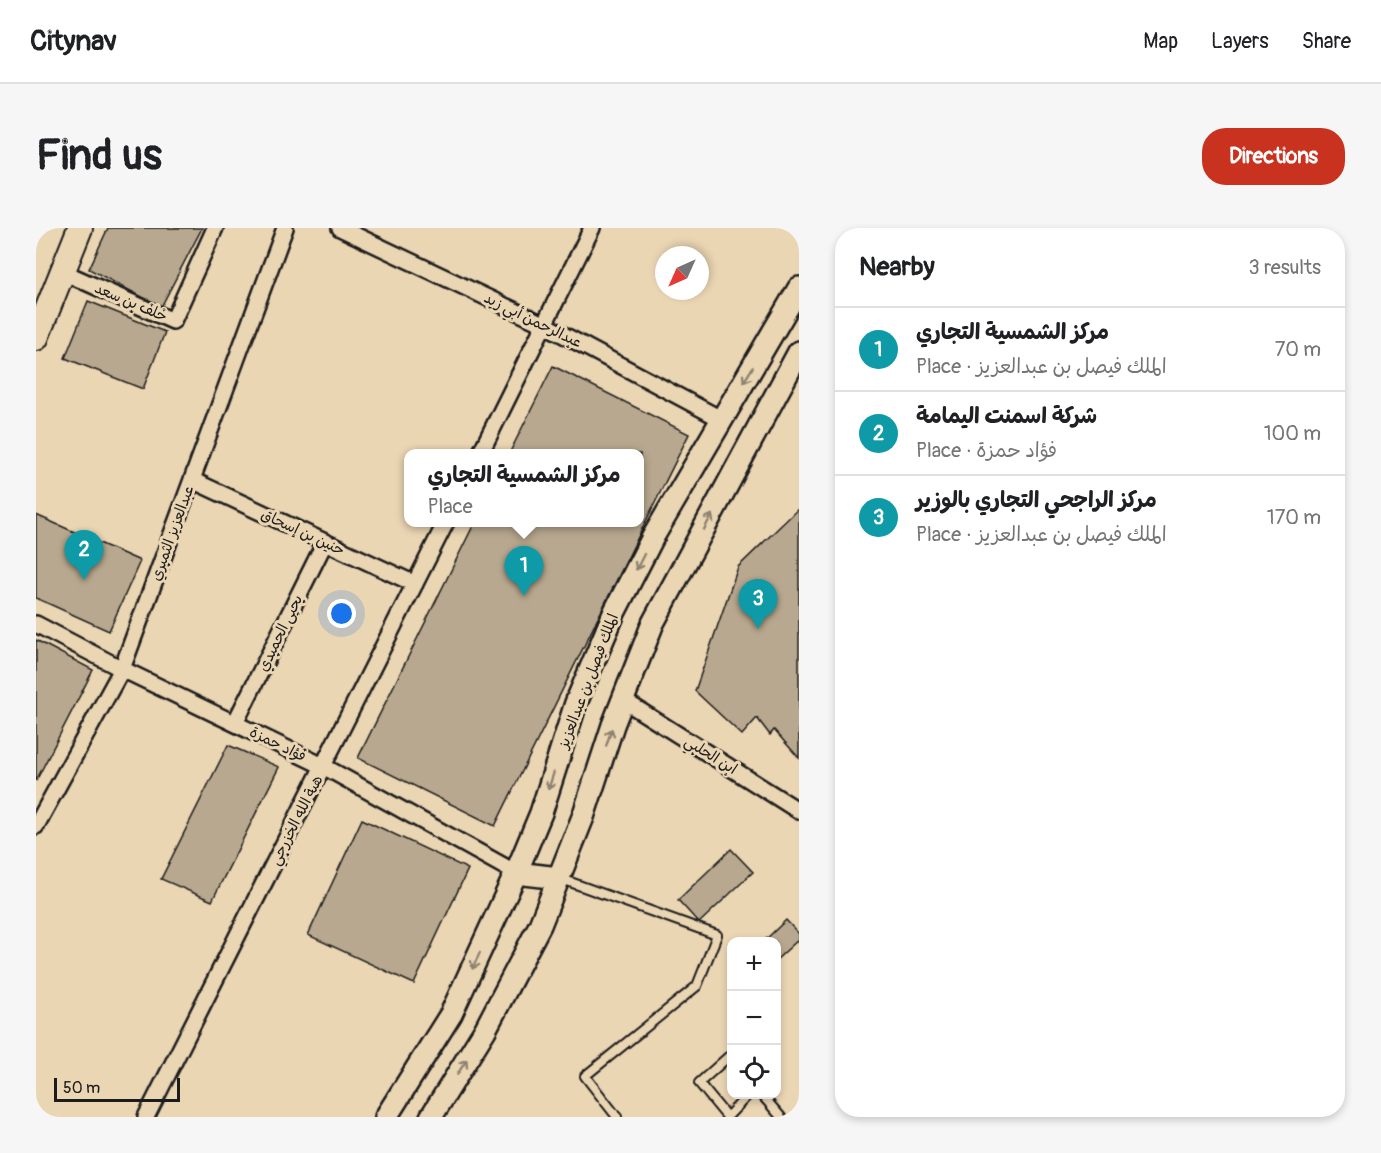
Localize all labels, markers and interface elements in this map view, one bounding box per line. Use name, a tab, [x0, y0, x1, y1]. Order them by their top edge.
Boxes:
text: Citynav	[30, 24, 117, 59]
text: Map	[1143, 28, 1178, 55]
text: Layers	[1211, 28, 1269, 55]
text: Share	[1302, 28, 1351, 55]
button: Directions	[1202, 128, 1345, 185]
text: Find us	[36, 130, 162, 182]
north arrow	[655, 246, 709, 300]
text: Nearby	[859, 251, 935, 283]
text: 3 results	[1249, 255, 1321, 280]
street label: خلف بن سعد	[92, 279, 170, 326]
street label: عبدالرحمن أبي زيد	[479, 289, 585, 355]
text: مركز الشمسية التجاري	[916, 318, 1109, 346]
text: 1	[875, 337, 882, 362]
text: 70 m	[1275, 337, 1321, 362]
text: Place · الملك فيصل بن عبدالعزيز	[916, 354, 1167, 379]
one-way arrow	[742, 366, 754, 383]
text: شركة اسمنت اليمامة	[916, 402, 1097, 430]
text: 2	[873, 421, 884, 446]
text: 100 m	[1264, 421, 1321, 446]
text: Place · فؤاد حمزة	[916, 438, 1057, 463]
popup	[404, 449, 644, 527]
text: مركز الشمسية التجاري	[427, 461, 621, 489]
street label: عبدالعزيز الثميري	[146, 483, 199, 584]
text: مركز الراجحي التجاري بالوزير	[916, 486, 1157, 514]
text: Place	[427, 494, 473, 519]
street label: حنين بن إسحاق	[258, 505, 348, 560]
text: 3	[873, 505, 884, 530]
text: 170 m	[1267, 505, 1321, 530]
one-way arrow	[702, 514, 714, 531]
text: Place · الملك فيصل بن عبدالعزيز	[916, 522, 1167, 547]
pin: 2	[64, 530, 104, 580]
pin: 1	[504, 546, 544, 596]
one-way arrow	[634, 552, 646, 570]
pin: 3	[738, 580, 778, 629]
street label: يحيى الحميدي	[254, 592, 308, 675]
your location	[327, 599, 356, 628]
street label: الملك فيصل بن عبدالعزيز	[553, 611, 623, 753]
street label: فؤاد حمزة	[246, 723, 309, 766]
one-way arrow	[605, 728, 616, 747]
street label: ابن الحلبي	[679, 732, 741, 782]
one-way arrow	[545, 771, 556, 790]
street label: هبة الله الخزرجي	[266, 772, 330, 870]
map controls	[727, 937, 781, 1099]
button: +	[727, 937, 781, 991]
one-way arrow	[469, 951, 481, 969]
button: −	[727, 991, 781, 1045]
button: locate	[727, 1045, 781, 1099]
one-way arrow	[456, 1059, 468, 1076]
scale bar	[54, 1075, 180, 1102]
text: 50 m	[63, 1078, 100, 1098]

